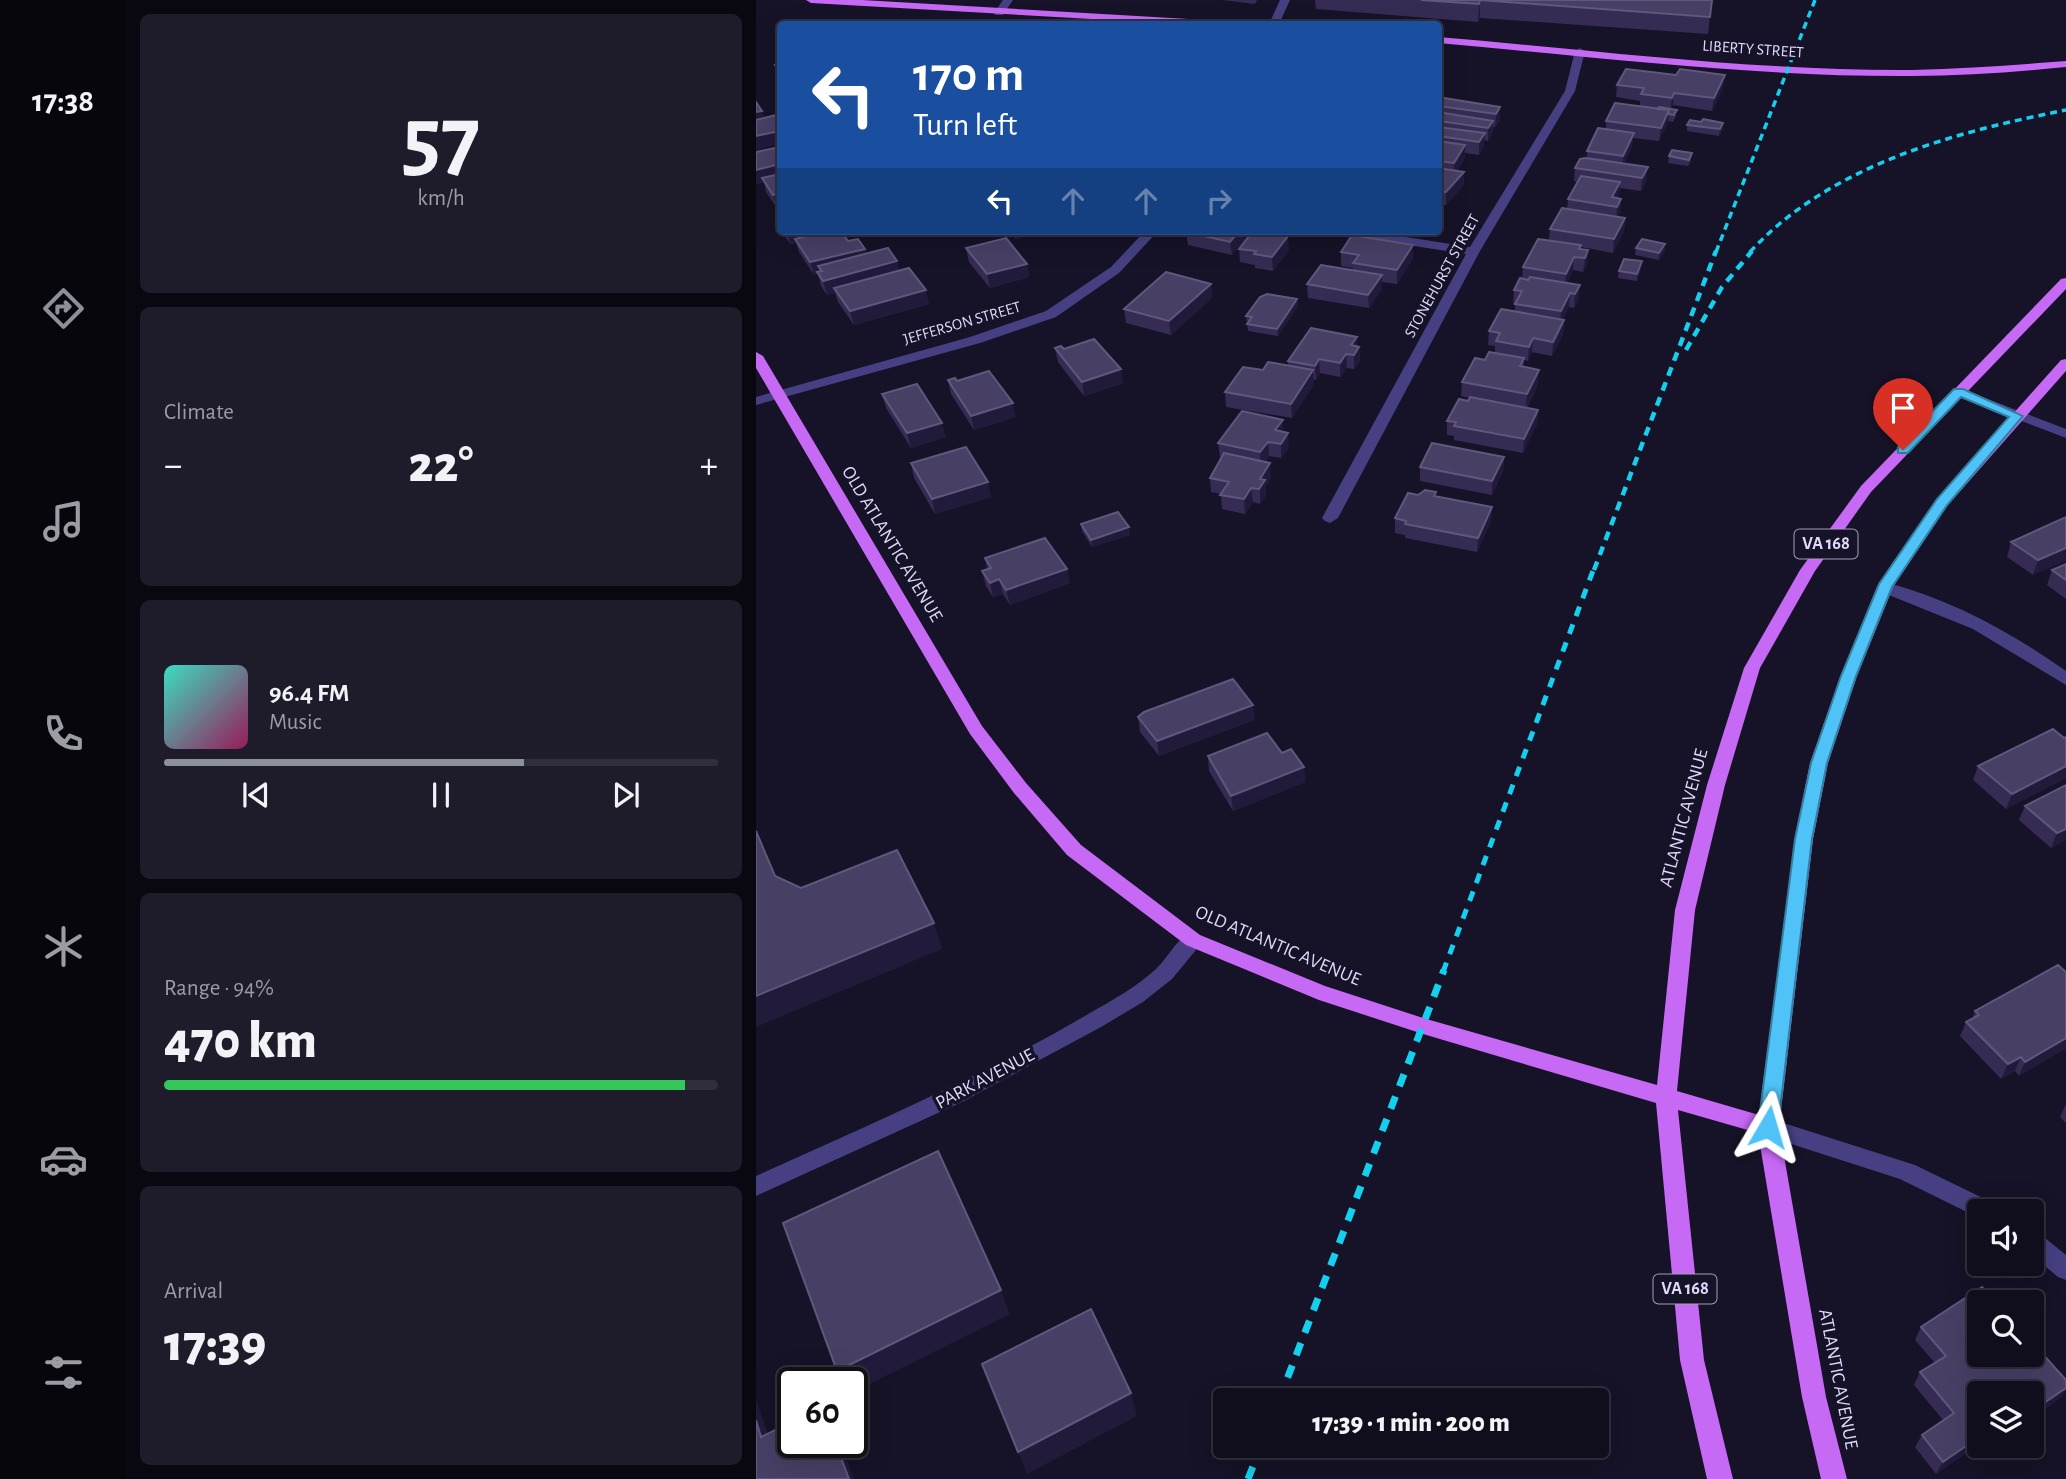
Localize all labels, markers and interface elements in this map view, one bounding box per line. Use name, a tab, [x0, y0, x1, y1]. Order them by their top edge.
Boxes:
street label: LIBERTY STREET	[1702, 37, 1804, 61]
icon: left	[798, 49, 889, 140]
text: 170 m	[913, 51, 1024, 100]
text: 17:38	[32, 85, 94, 117]
text: 57	[402, 94, 480, 185]
text: Turn left	[913, 109, 1017, 141]
icon: left	[981, 182, 1019, 220]
icon: ahead	[1054, 182, 1092, 220]
icon: ahead	[1127, 182, 1165, 220]
icon: right	[1200, 182, 1238, 220]
text: km/h	[417, 187, 465, 210]
street label: STONEHURST STREET	[1402, 212, 1483, 340]
icon: directions	[39, 284, 88, 333]
street label: JEFFERSON STREET	[901, 298, 1023, 347]
pin	[1873, 378, 1933, 450]
icon: arrive	[1884, 389, 1922, 427]
text: Climate	[164, 401, 234, 424]
text: 22°	[408, 439, 474, 491]
text: −	[164, 447, 182, 485]
text: +	[700, 447, 718, 485]
street label: OLD ATLANTIC AVENUE	[838, 463, 946, 625]
icon: music	[39, 497, 88, 546]
road number: VA 168	[1794, 530, 1858, 558]
text: 96.4 FM	[269, 680, 349, 706]
icon: phone	[39, 709, 88, 758]
text: Music	[269, 711, 321, 734]
street label: ATLANTIC AVENUE	[1656, 747, 1712, 889]
icon: previous	[237, 776, 275, 814]
icon: pause	[422, 776, 460, 814]
icon: next	[607, 776, 645, 814]
street label: OLD ATLANTIC AVENUE	[1192, 903, 1364, 989]
icon: climate	[39, 922, 88, 971]
text: Range · 94%	[164, 977, 274, 1000]
text: 470 km	[164, 1015, 317, 1067]
street label: PARK AVENUE	[933, 1045, 1037, 1113]
position arrow	[1731, 1090, 1805, 1164]
icon: car	[39, 1135, 88, 1184]
map controls	[1967, 1199, 2044, 1458]
button: sound	[1967, 1199, 2044, 1276]
road number: VA 168	[1654, 1274, 1716, 1304]
text: Arrival	[164, 1280, 223, 1303]
button: search	[1967, 1290, 2044, 1367]
street label: ATLANTIC AVENUE	[1815, 1307, 1861, 1451]
text: 17:39	[164, 1318, 266, 1370]
icon: filters	[39, 1348, 88, 1397]
speed limit sign: 60	[777, 1367, 868, 1458]
button: layers	[1967, 1381, 2044, 1458]
text: 17:39 · 1 min · 200 m	[1312, 1410, 1510, 1436]

